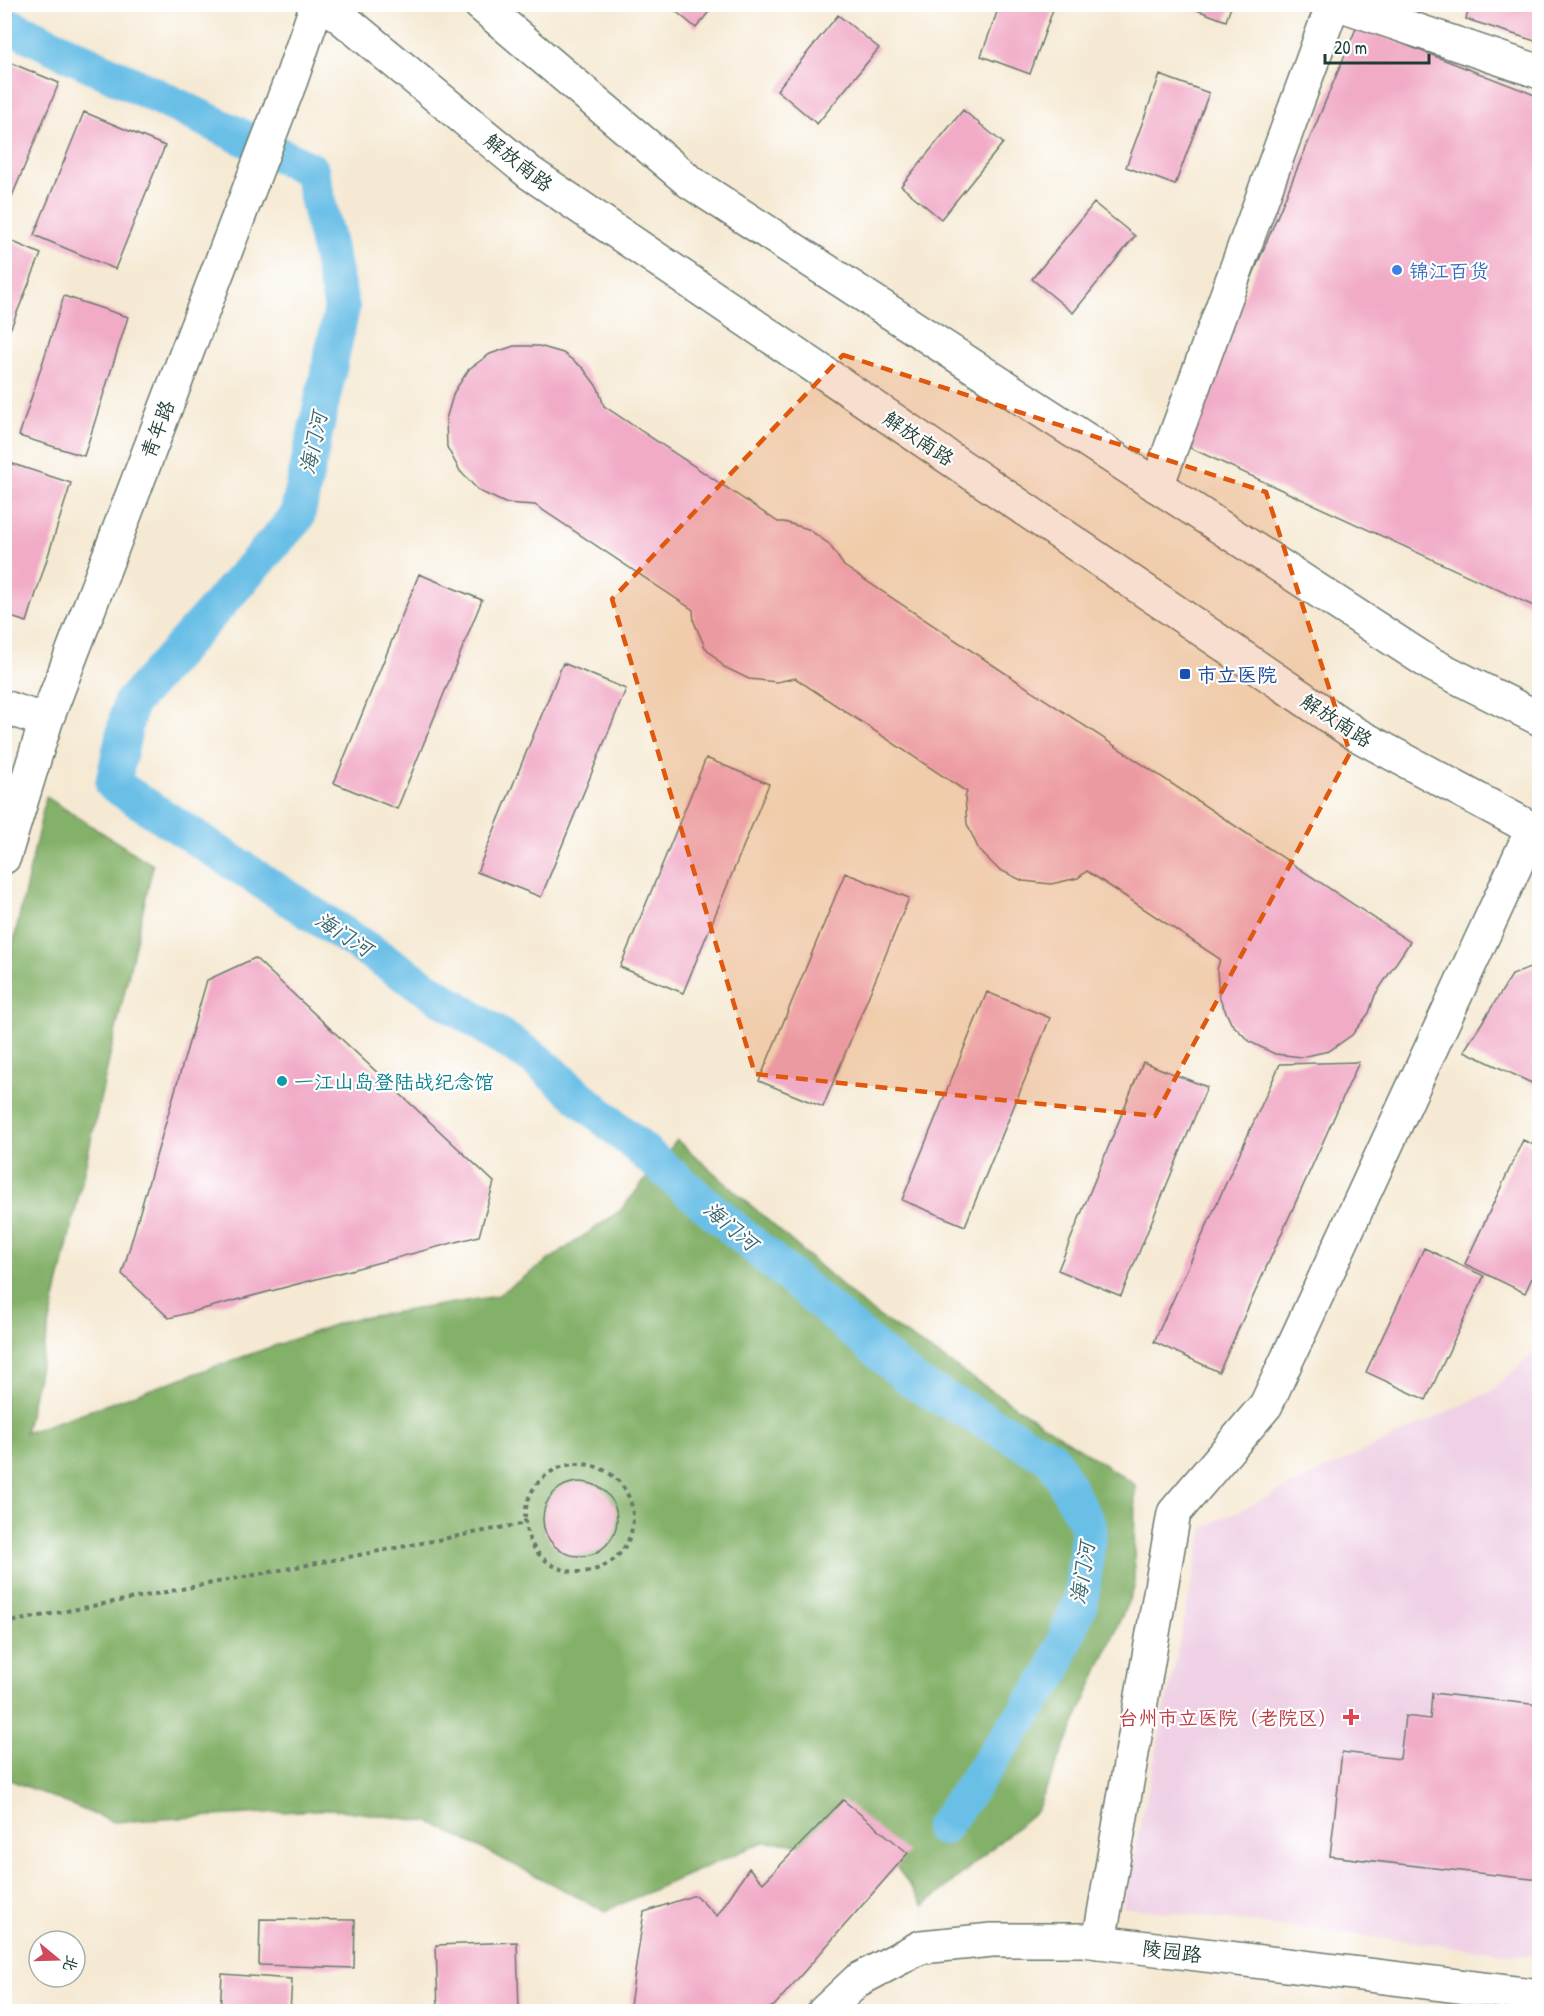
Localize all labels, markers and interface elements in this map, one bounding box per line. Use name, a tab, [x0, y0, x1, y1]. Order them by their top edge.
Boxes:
scale bar	[1325, 27, 1428, 65]
text: 20 m	[1334, 35, 1367, 60]
street label: 解放南路	[479, 127, 560, 198]
place label: 锦江百货	[1409, 257, 1489, 284]
marker: 锦江百货	[1390, 263, 1404, 277]
street label: 青年路	[134, 395, 181, 462]
street label: 解放南路	[878, 404, 961, 472]
water label: 海门河	[292, 406, 334, 477]
place label: 市立医院	[1197, 661, 1277, 688]
marker: 市立医院	[1178, 667, 1192, 681]
street label: 解放南路	[1296, 687, 1379, 754]
water label: 海门河	[310, 905, 381, 965]
place label: 一江山岛登陆战纪念馆	[294, 1068, 494, 1095]
marker: 一江山岛登陆战纪念馆	[275, 1074, 289, 1088]
water label: 海门河	[698, 1195, 767, 1259]
water label: 海门河	[1063, 1537, 1102, 1606]
place label: 台州市立医院（老院区）	[1118, 1704, 1338, 1731]
marker: 台州市立医院（老院区）	[1342, 1708, 1360, 1726]
north arrow	[27, 1929, 87, 1989]
street label: 陵园路	[1141, 1934, 1204, 1968]
text: 北	[58, 1953, 84, 1975]

